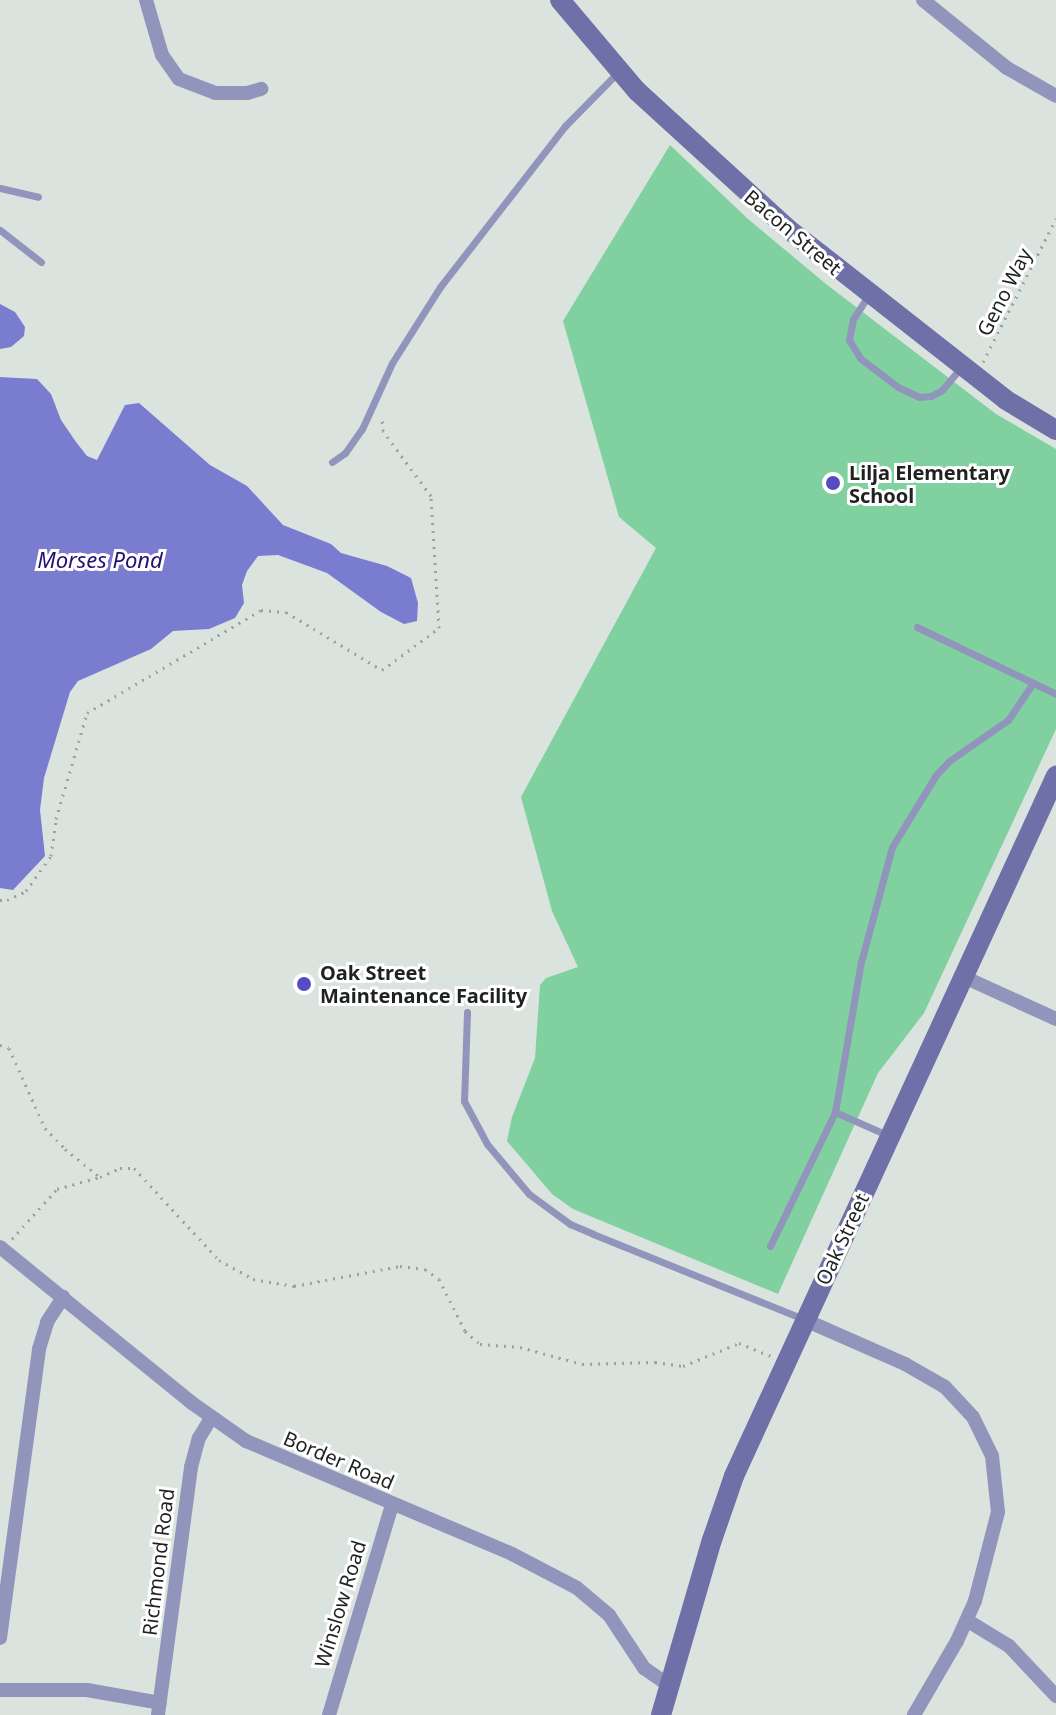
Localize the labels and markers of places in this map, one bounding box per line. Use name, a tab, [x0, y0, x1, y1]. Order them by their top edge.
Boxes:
place label: Lilja Elementary School	[849, 460, 1010, 507]
marker: Lilja Elementary School	[824, 474, 842, 492]
place label: Oak Street Maintenance Facility	[320, 960, 527, 1007]
marker: Oak Street Maintenance Facility	[295, 975, 313, 993]

